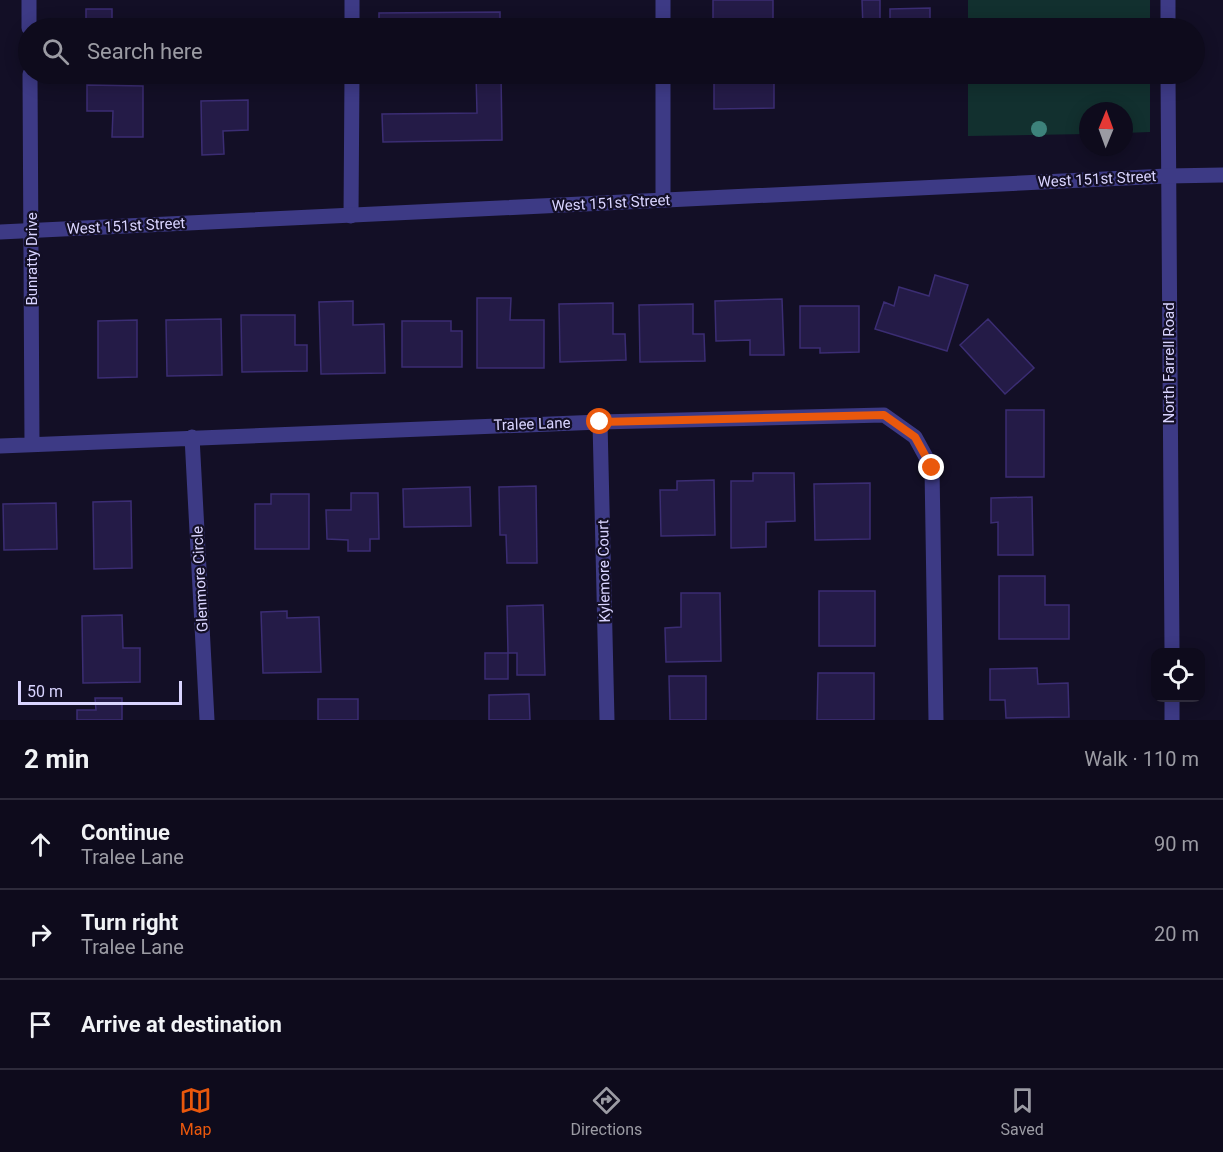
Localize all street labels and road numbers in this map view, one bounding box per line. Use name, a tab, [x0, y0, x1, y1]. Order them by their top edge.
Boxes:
street label: West 151st Street	[1037, 167, 1157, 191]
street label: West 151st Street	[551, 191, 671, 215]
street label: Bunratty Drive	[23, 212, 41, 306]
street label: West 151st Street	[66, 214, 186, 238]
street label: North Farrell Road	[1160, 302, 1178, 424]
street label: Tralee Lane	[493, 414, 571, 434]
street label: Kylemore Court	[594, 519, 614, 623]
street label: Glenmore Circle	[188, 525, 212, 633]

